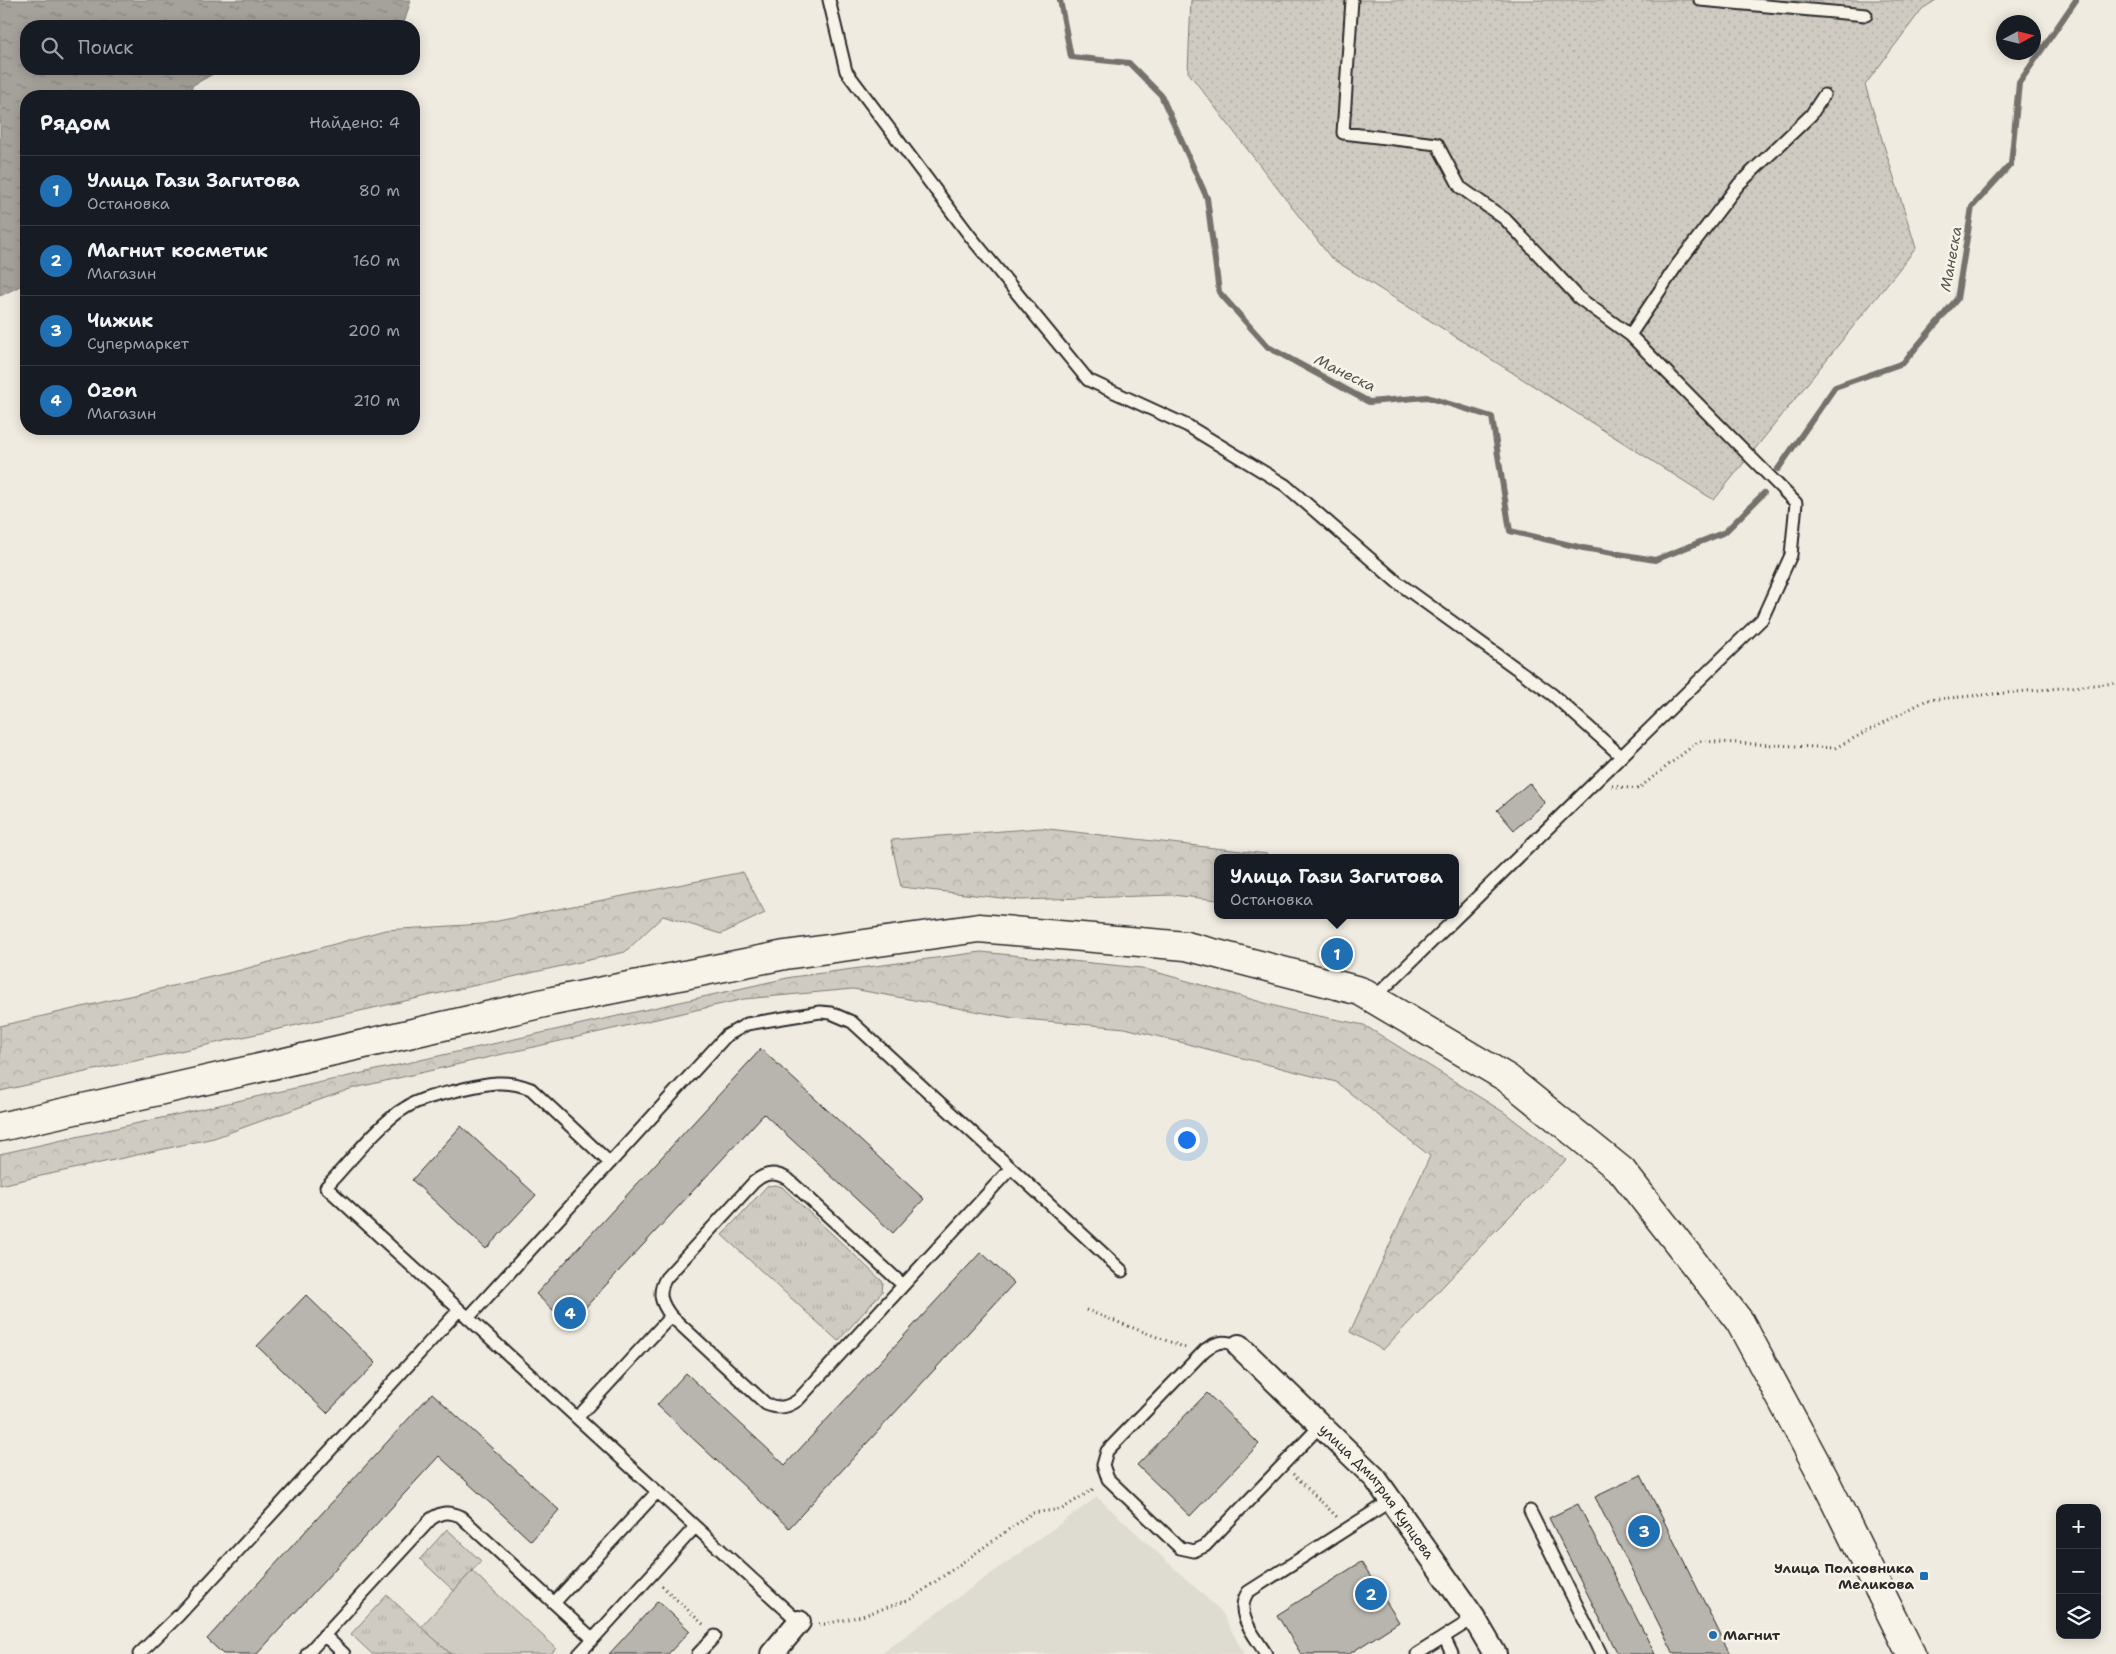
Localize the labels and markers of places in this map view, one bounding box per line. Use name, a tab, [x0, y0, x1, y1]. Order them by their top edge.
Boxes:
pin: 1	[1321, 935, 1353, 973]
pin: 4	[554, 1294, 586, 1332]
pin: 3	[1628, 1512, 1660, 1550]
place label: Улица Полковника Меликова	[1774, 1559, 1914, 1593]
marker: Улица Полковника Меликова	[1918, 1570, 1930, 1582]
pin: 2	[1355, 1575, 1387, 1613]
place label: Магнит	[1723, 1626, 1781, 1644]
marker: Магнит	[1707, 1629, 1719, 1641]

